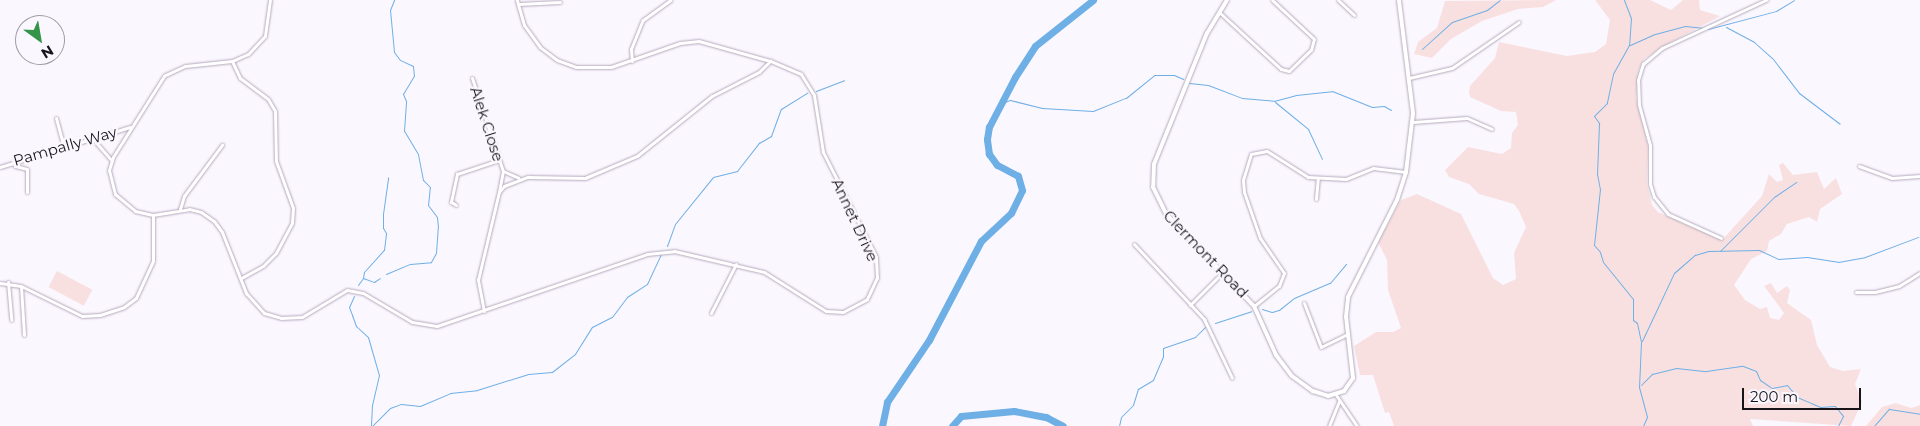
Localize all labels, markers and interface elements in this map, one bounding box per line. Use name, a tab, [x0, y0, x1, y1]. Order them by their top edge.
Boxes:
north arrow	[15, 15, 65, 65]
text: N	[38, 41, 57, 63]
street label: Alek Close	[467, 85, 507, 163]
street label: Pampally Way	[11, 123, 119, 169]
street label: Annet Drive	[828, 176, 882, 264]
street label: Clermont Road	[1160, 207, 1252, 301]
scale bar	[1745, 378, 1864, 410]
text: 200 m	[1750, 387, 1798, 406]

